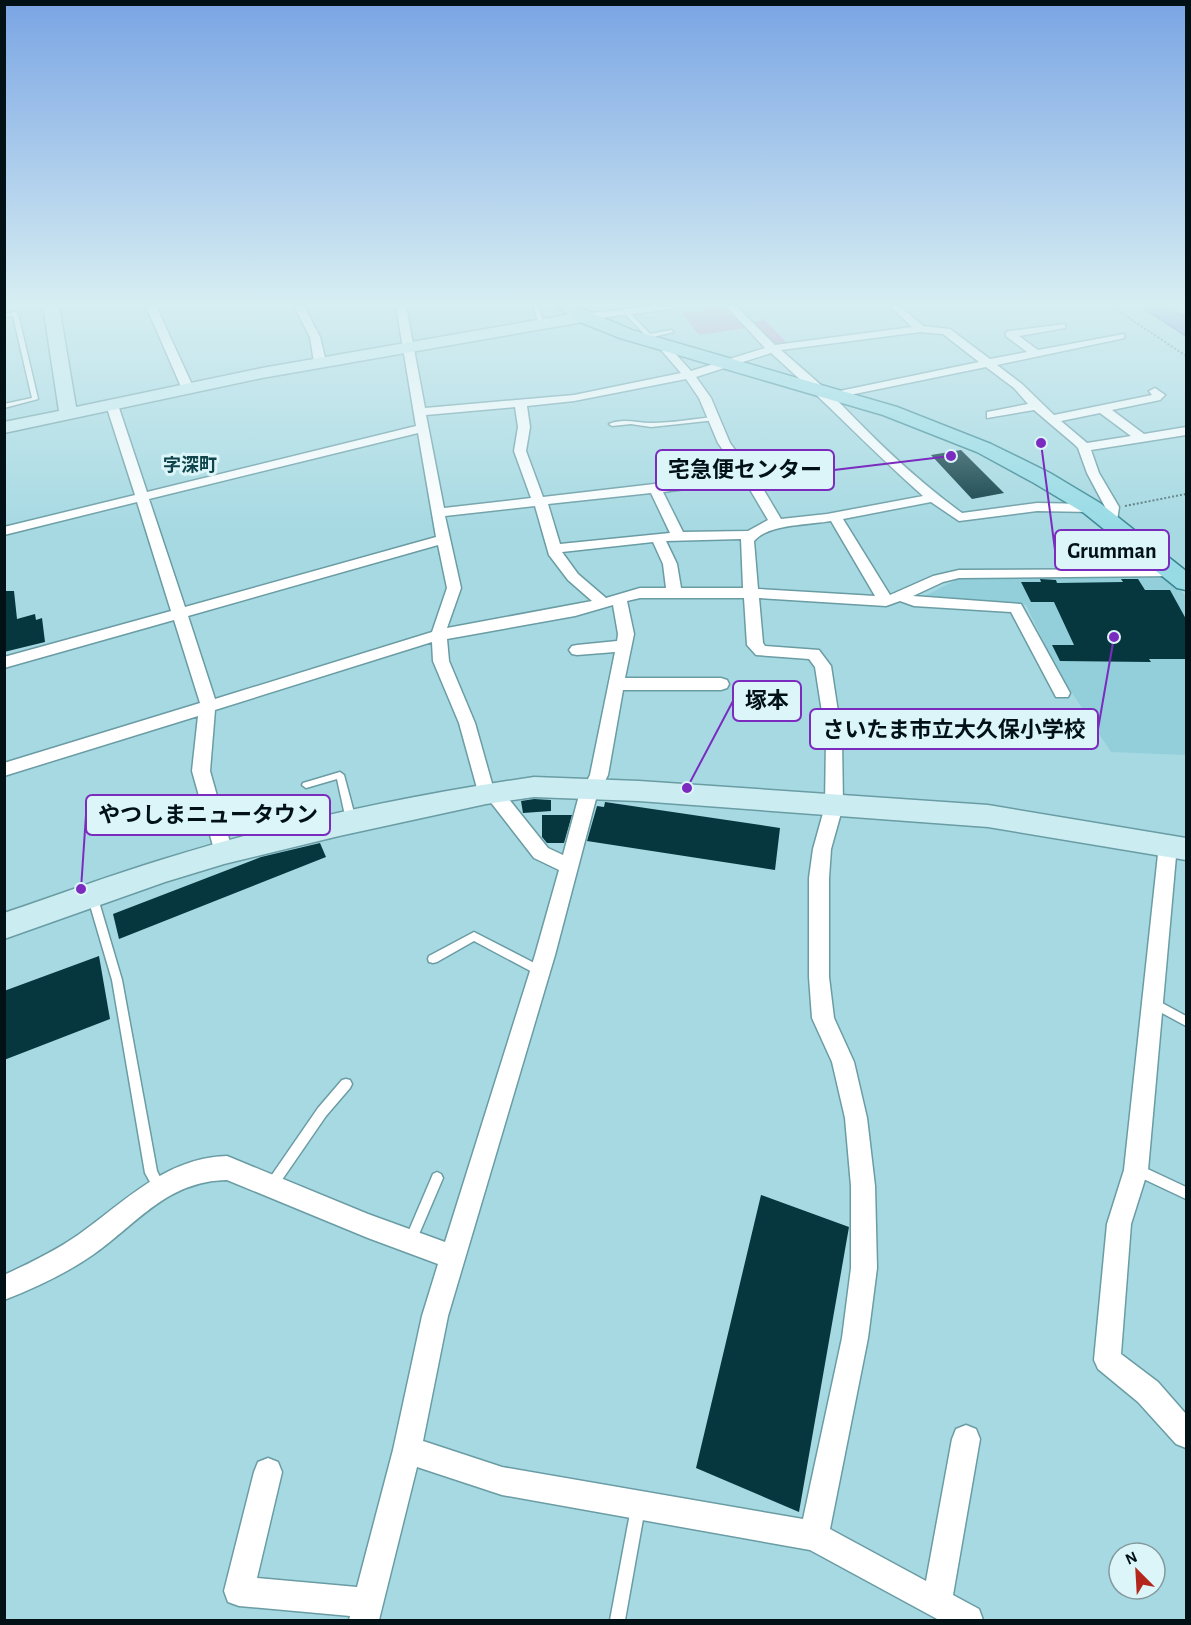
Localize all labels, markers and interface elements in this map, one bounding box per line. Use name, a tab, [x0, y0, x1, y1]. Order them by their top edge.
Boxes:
callout: 宅急便センター	[656, 450, 834, 490]
district label: 字深町	[163, 455, 217, 475]
text: 宅急便センター	[668, 458, 822, 481]
callout: Grumman	[1055, 530, 1169, 570]
text: Grumman	[1067, 540, 1157, 562]
callout: 塚本	[733, 681, 801, 721]
text: 塚本	[745, 689, 789, 712]
callout: さいたま市立大久保小学校	[810, 709, 1098, 749]
text: さいたま市立大久保小学校	[822, 718, 1086, 741]
callout: やつしまニュータウン	[86, 795, 330, 835]
text: やつしまニュータウン	[98, 803, 318, 826]
north arrow	[1107, 1541, 1167, 1601]
text: N	[1123, 1549, 1140, 1568]

